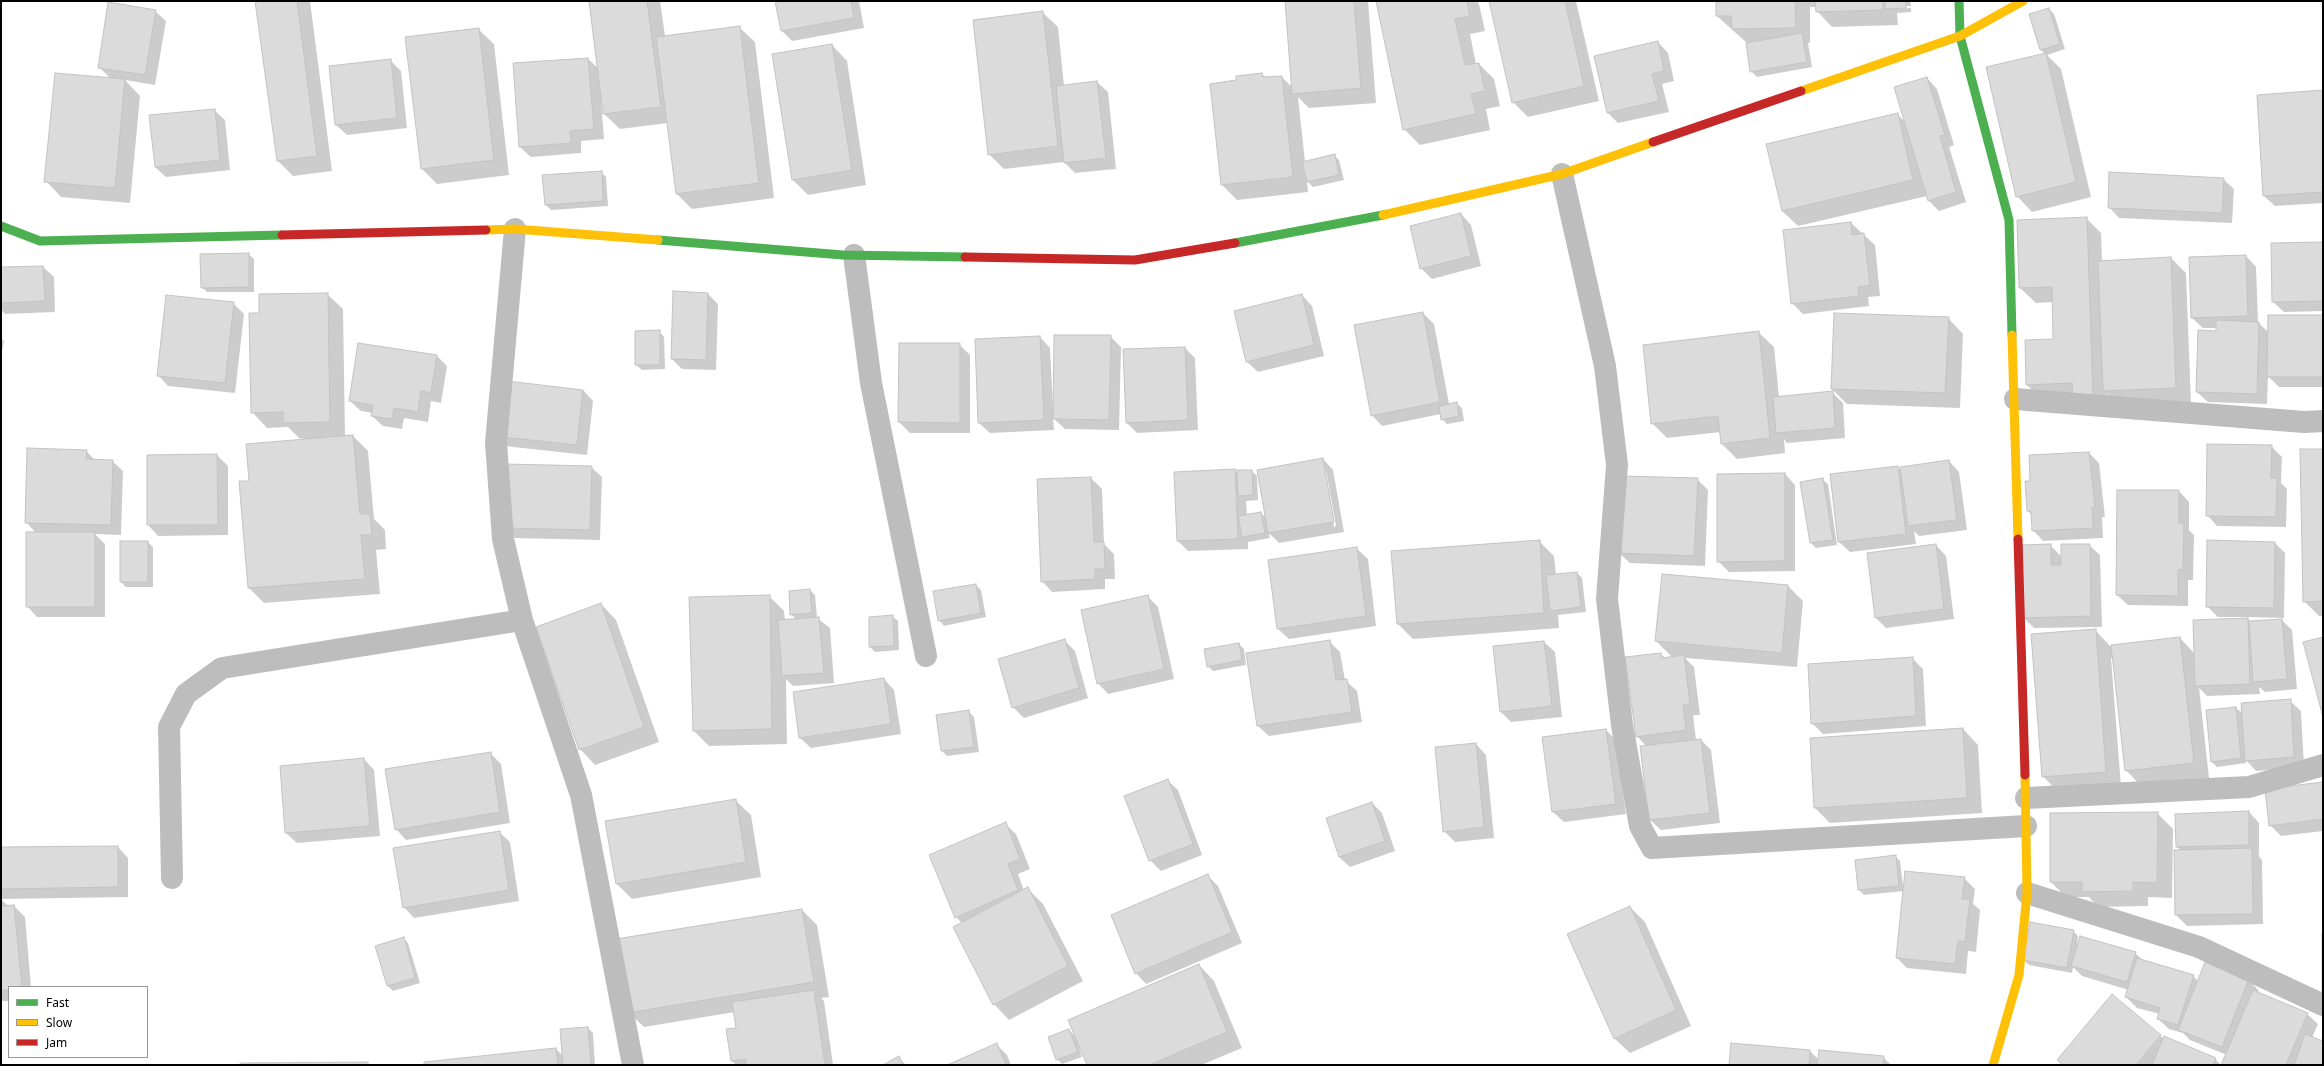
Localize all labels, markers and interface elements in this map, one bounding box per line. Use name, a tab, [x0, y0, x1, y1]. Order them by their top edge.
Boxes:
legend	[8, 986, 148, 1058]
text: Fast	[46, 994, 69, 1011]
text: Slow	[46, 1014, 72, 1031]
text: Jam	[46, 1034, 67, 1051]

